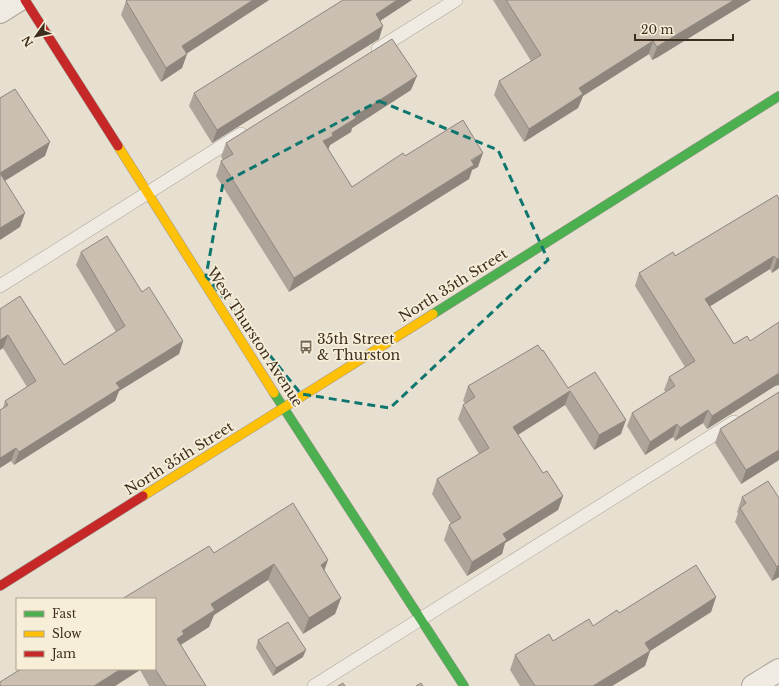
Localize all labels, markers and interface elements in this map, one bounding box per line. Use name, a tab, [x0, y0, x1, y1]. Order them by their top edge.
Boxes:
north arrow	[16, 16, 56, 56]
scale bar	[635, 16, 733, 42]
text: 20 m	[641, 22, 673, 37]
text: N	[19, 33, 36, 50]
street label: North 35th Street	[395, 244, 511, 326]
street label: West Thurston Avenue	[203, 263, 307, 410]
place label: 35th Street & Thurston	[317, 330, 401, 364]
bus stop icon: 35th Street & Thurston	[298, 339, 314, 355]
street label: North 35th Street	[121, 417, 237, 499]
legend	[16, 598, 156, 670]
text: Fast	[52, 606, 77, 621]
text: Slow	[52, 626, 82, 641]
text: Jam	[50, 646, 76, 661]

